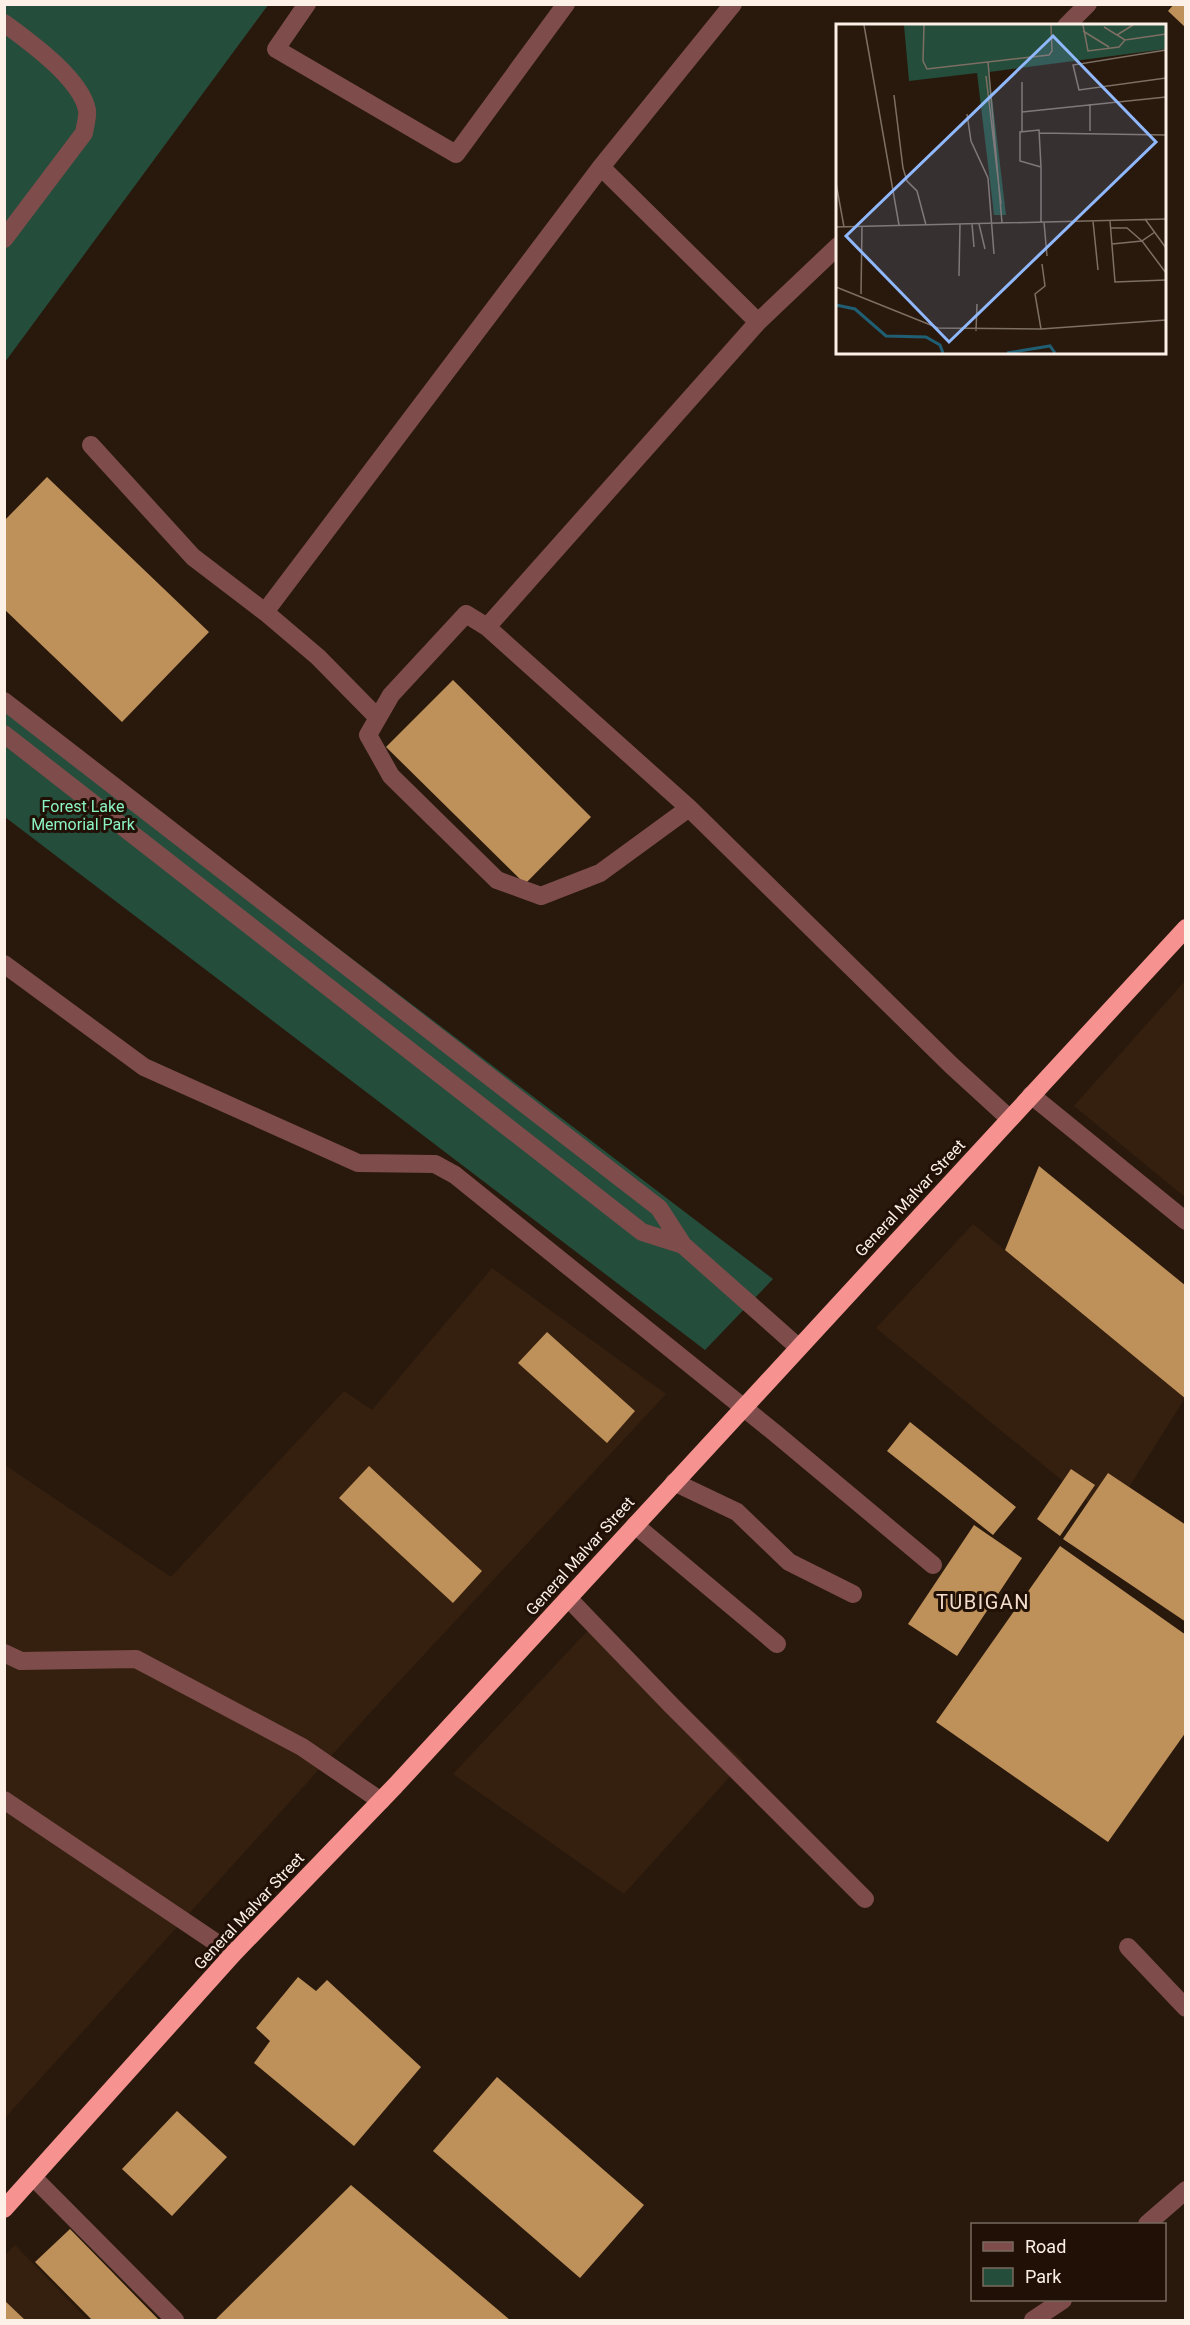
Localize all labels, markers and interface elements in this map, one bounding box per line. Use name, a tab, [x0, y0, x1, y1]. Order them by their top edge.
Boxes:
inset map	[836, 24, 1166, 354]
park label: Forest Lake Memorial Park	[31, 797, 136, 834]
street label: General Malvar Street	[851, 1136, 969, 1260]
street label: General Malvar Street	[522, 1493, 638, 1619]
district label: TUBIGAN	[936, 1590, 1030, 1614]
street label: General Malvar Street	[190, 1849, 308, 1973]
legend	[971, 2223, 1166, 2301]
text: Road	[1025, 2236, 1066, 2257]
text: Park	[1025, 2266, 1062, 2287]

